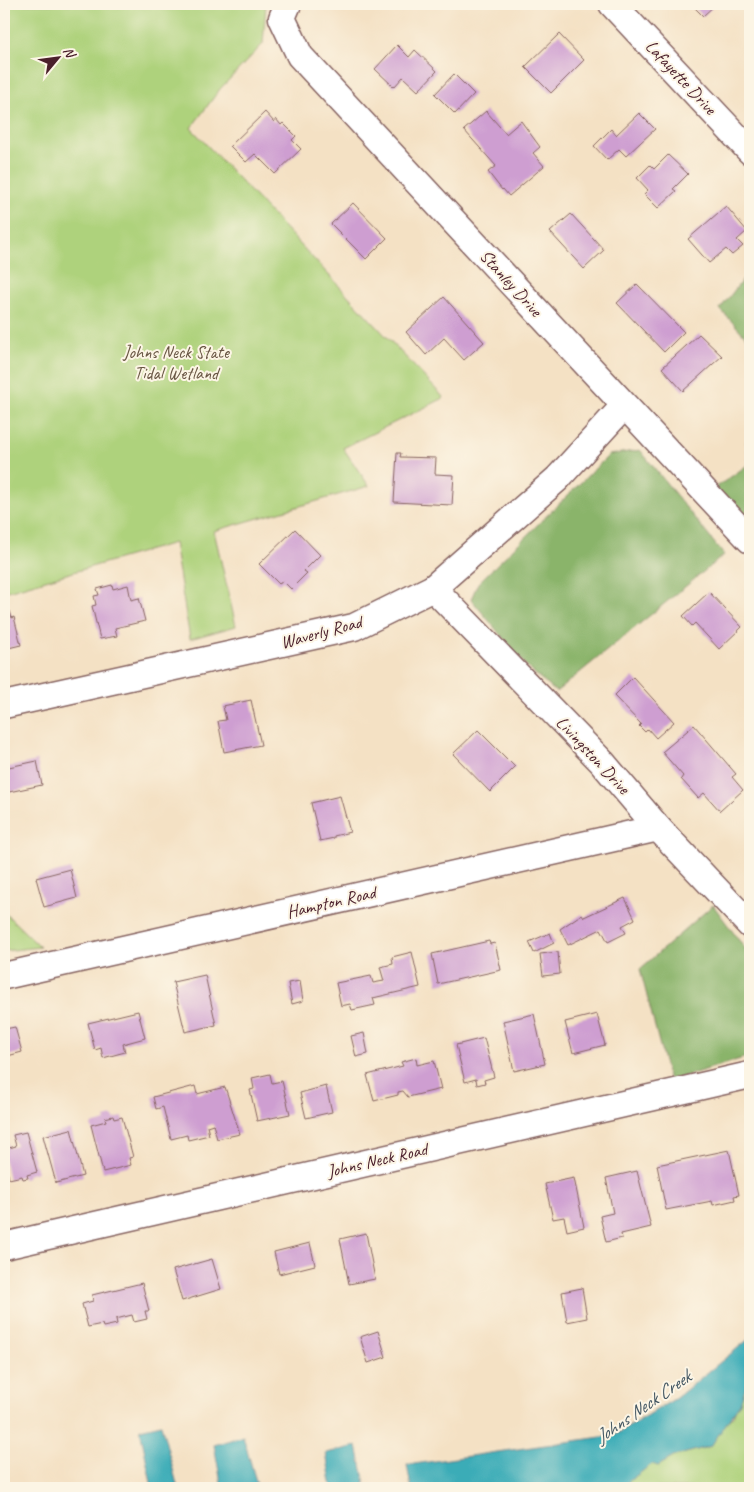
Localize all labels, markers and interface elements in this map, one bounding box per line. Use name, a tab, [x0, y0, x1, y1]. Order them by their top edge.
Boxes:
north arrow	[32, 32, 82, 82]
street label: Lafayette Drive	[641, 35, 722, 120]
text: N	[59, 44, 80, 62]
street label: Stanley Drive	[475, 245, 548, 322]
park label: Johns Neck State Tidal Wetland	[122, 341, 230, 384]
street label: Waverly Road	[278, 610, 367, 653]
street label: Livingston Drive	[551, 711, 635, 799]
street label: Hampton Road	[284, 880, 380, 923]
street label: Johns Neck Road	[324, 1137, 432, 1182]
water label: Johns Neck Creek	[589, 1364, 698, 1450]

